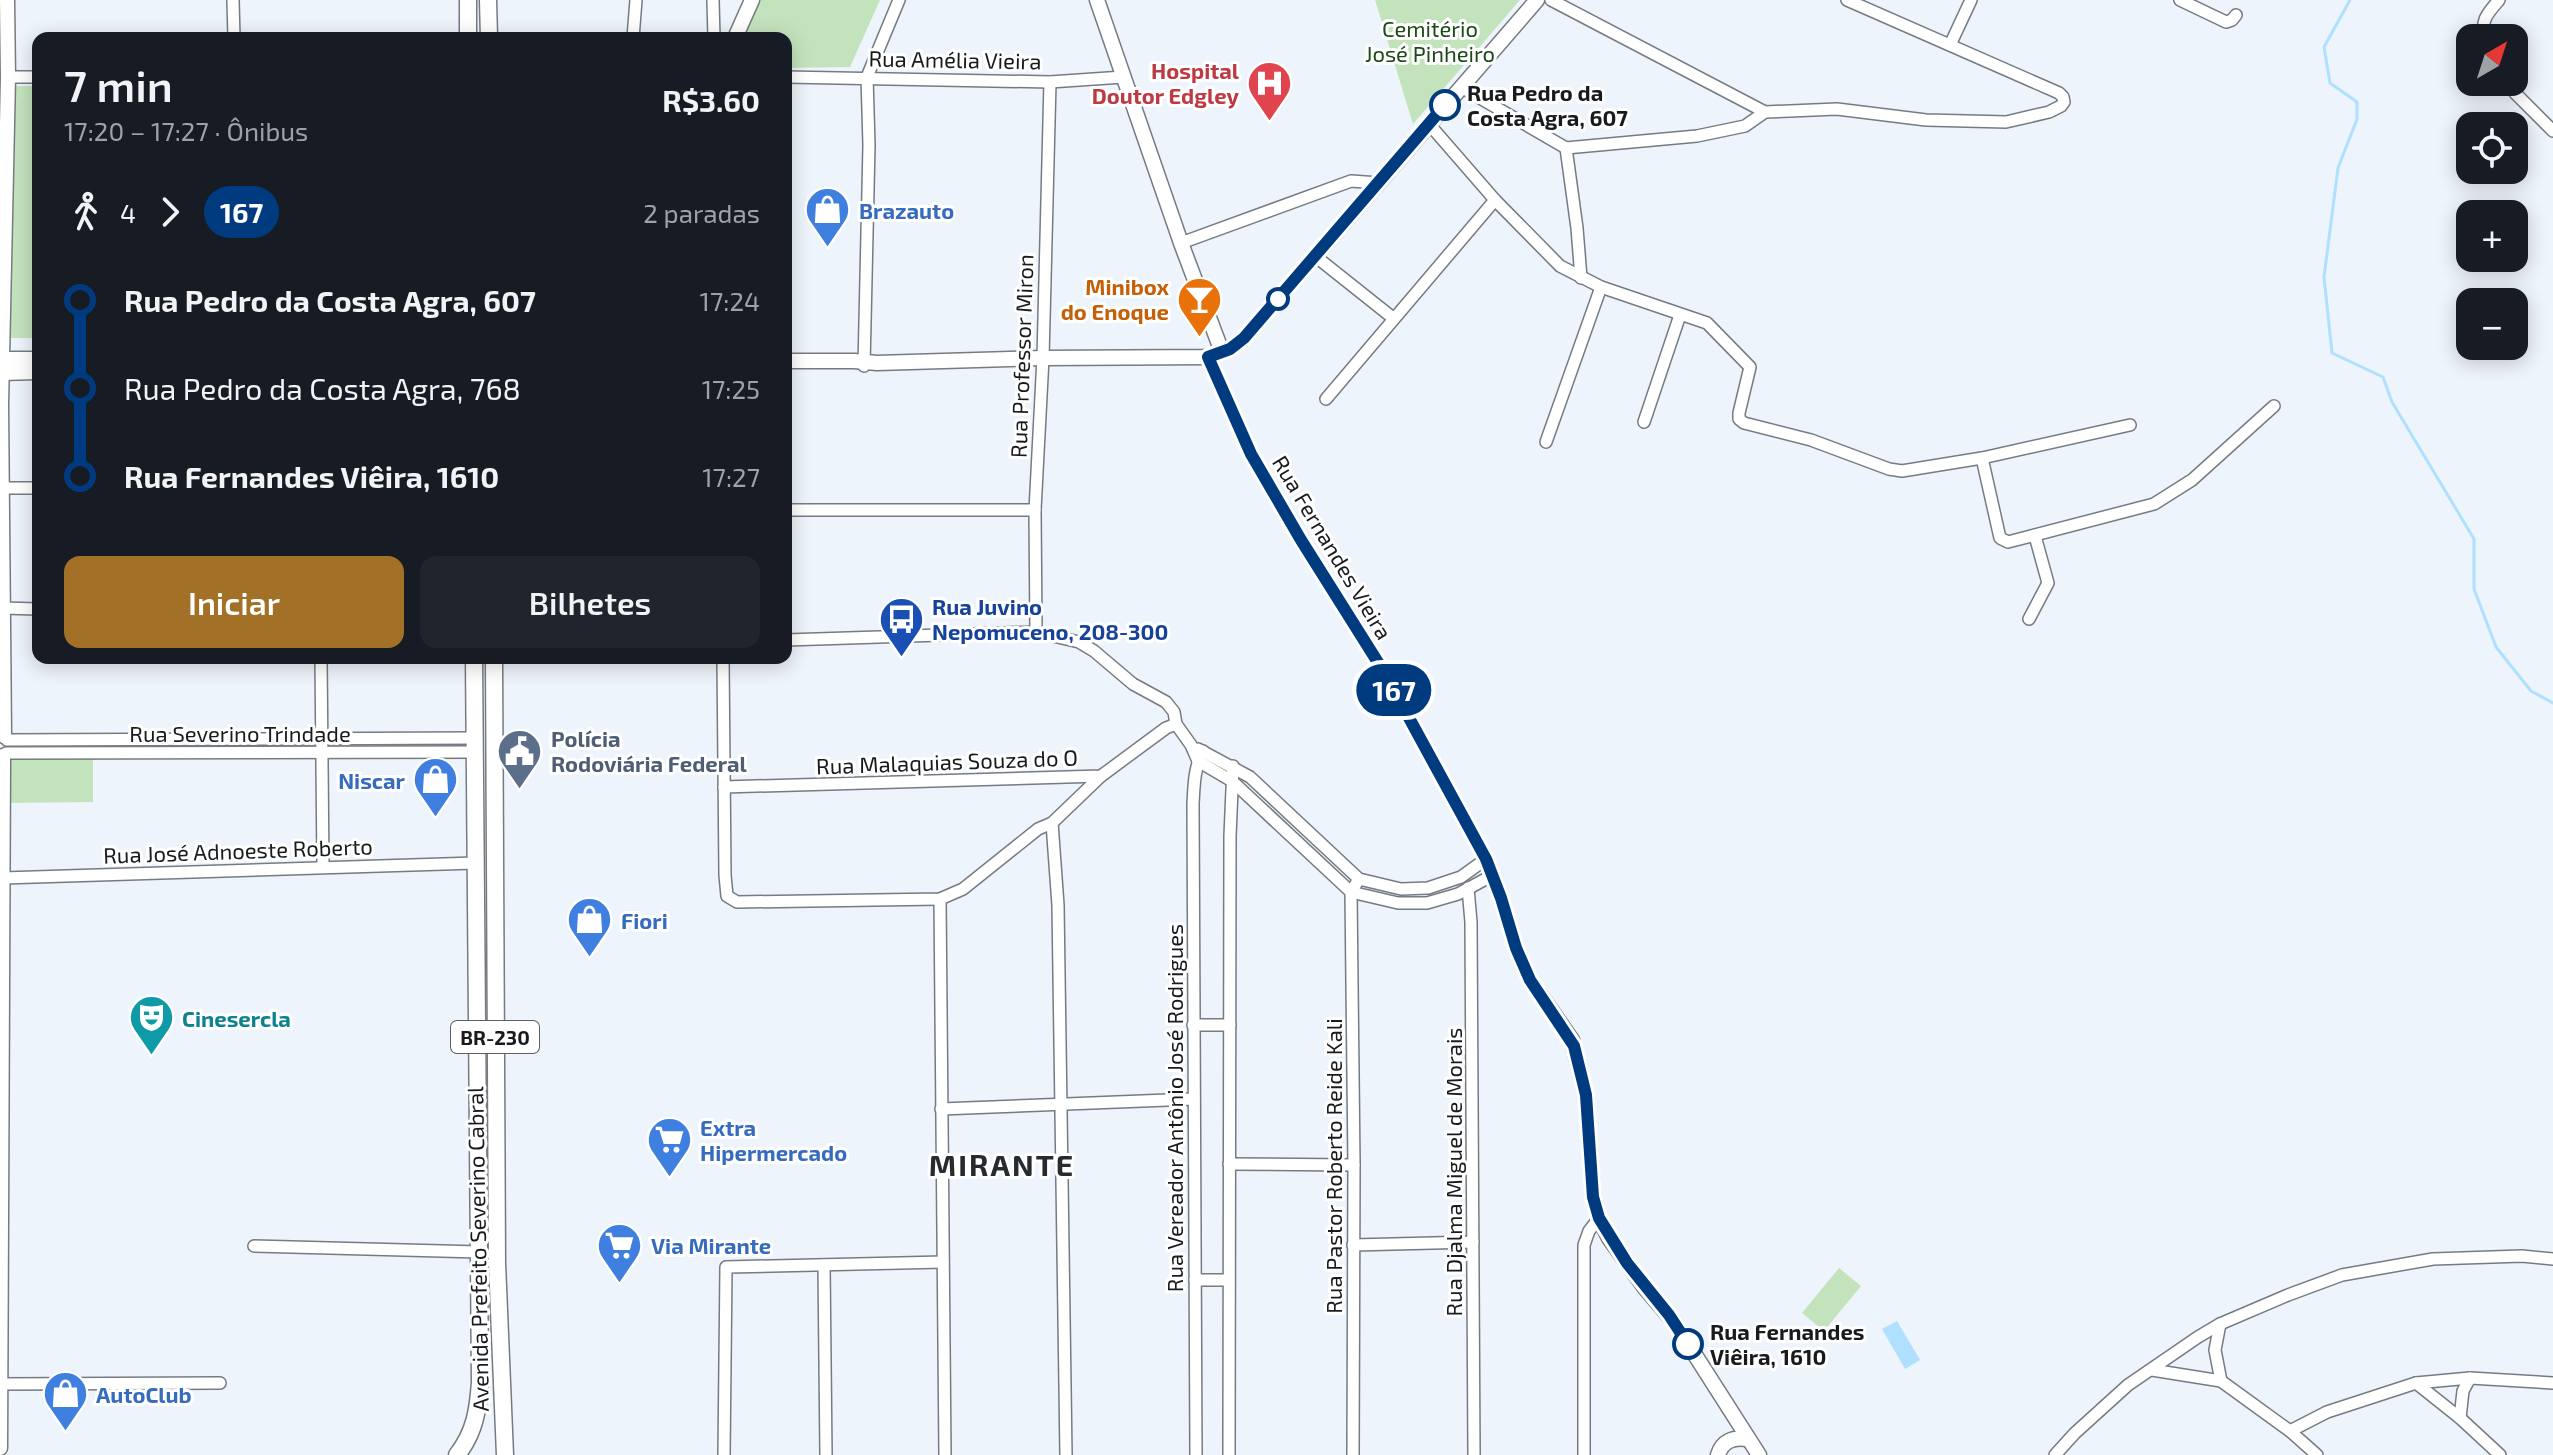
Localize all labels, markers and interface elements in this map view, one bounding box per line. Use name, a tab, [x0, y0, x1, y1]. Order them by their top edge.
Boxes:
park label: Cemitério José Pinheiro	[1365, 15, 1495, 66]
north arrow	[2456, 24, 2528, 96]
map controls	[2456, 24, 2528, 360]
street label: Rua Amélia Vieira	[868, 44, 1042, 74]
place label: Hospital Doutor Edgley	[1092, 57, 1240, 109]
text: 7 min	[64, 58, 173, 111]
hospital icon: Hospital Doutor Edgley	[1246, 59, 1294, 122]
place label: Rua Pedro da Costa Agra, 607	[1467, 79, 1628, 130]
text: R$3.60	[662, 82, 760, 118]
marker: Rua Pedro da Costa Agra, 607	[1430, 90, 1460, 120]
button: locate	[2456, 112, 2528, 184]
text: 17:20 – 17:27 · Ônibus	[64, 115, 308, 146]
shop icon: Brazauto	[804, 186, 852, 249]
icon: walk	[64, 190, 108, 234]
icon: forward	[148, 190, 192, 234]
text: 167	[220, 195, 263, 229]
text: 4	[120, 197, 136, 228]
text: 2 paradas	[643, 197, 760, 228]
place label: Brazauto	[859, 197, 954, 223]
button: +	[2456, 200, 2528, 272]
street label: Rua Professor Miron	[1004, 254, 1038, 458]
place label: Minibox do Enoque	[1061, 273, 1170, 324]
bar icon: Minibox do Enoque	[1176, 275, 1224, 338]
text: Rua Pedro da Costa Agra, 607	[124, 282, 536, 318]
text: 17:24	[700, 285, 760, 316]
unlabelled marker	[1267, 288, 1289, 310]
button: −	[2456, 288, 2528, 360]
text: Rua Pedro da Costa Agra, 768	[124, 370, 521, 406]
text: 17:25	[702, 373, 760, 404]
street label: Rua Fernandes Vieira	[1268, 450, 1398, 644]
text: Rua Fernandes Viêira, 1610	[124, 458, 499, 494]
text: 17:27	[702, 461, 760, 492]
button: Iniciar	[64, 556, 404, 648]
button: Bilhetes	[420, 556, 760, 648]
place label: Rua Juvino Nepomuceno, 208-300	[932, 593, 1168, 644]
bus stop icon: Rua Juvino Nepomuceno, 208-300	[877, 595, 925, 658]
line badge: 167	[1348, 664, 1440, 716]
text: 167	[1372, 673, 1416, 707]
street label: Rua Severino Trindade	[129, 720, 351, 746]
place label: Polícia Rodoviária Federal	[551, 725, 748, 776]
public building icon: Polícia Rodoviária Federal	[496, 727, 544, 790]
street label: Rua Malaquias Souza do O	[816, 743, 1078, 779]
shop icon: Niscar	[412, 756, 460, 819]
place label: Niscar	[338, 767, 406, 793]
street label: Rua José Adnoeste Roberto	[103, 832, 373, 868]
shop icon: Fiori	[566, 896, 614, 959]
place label: Fiori	[621, 907, 668, 933]
street label: Rua Vereador Antônio José Rodrigues	[1161, 924, 1187, 1292]
theatre icon: Cinesercla	[127, 994, 175, 1057]
place label: Cinesercla	[182, 1005, 291, 1031]
street label: Rua Pastor Roberto Reide Kali	[1320, 1018, 1346, 1314]
road number: BR-230	[451, 1021, 539, 1053]
street label: Rua Djalma Miguel de Morais	[1440, 1027, 1467, 1317]
street label: Avenida Prefeito Severino Cabral	[461, 1086, 493, 1412]
place label: Extra Hipermercado	[700, 1114, 847, 1165]
supermarket icon: Extra Hipermercado	[645, 1116, 693, 1179]
district label: MIRANTE	[929, 1146, 1075, 1182]
supermarket icon: Via Mirante	[596, 1221, 644, 1284]
place label: Via Mirante	[651, 1232, 771, 1258]
place label: Rua Fernandes Viêira, 1610	[1710, 1318, 1865, 1369]
marker: Rua Fernandes Viêira, 1610	[1673, 1329, 1703, 1359]
shop icon: AutoClub	[41, 1370, 89, 1433]
place label: AutoClub	[96, 1381, 192, 1407]

